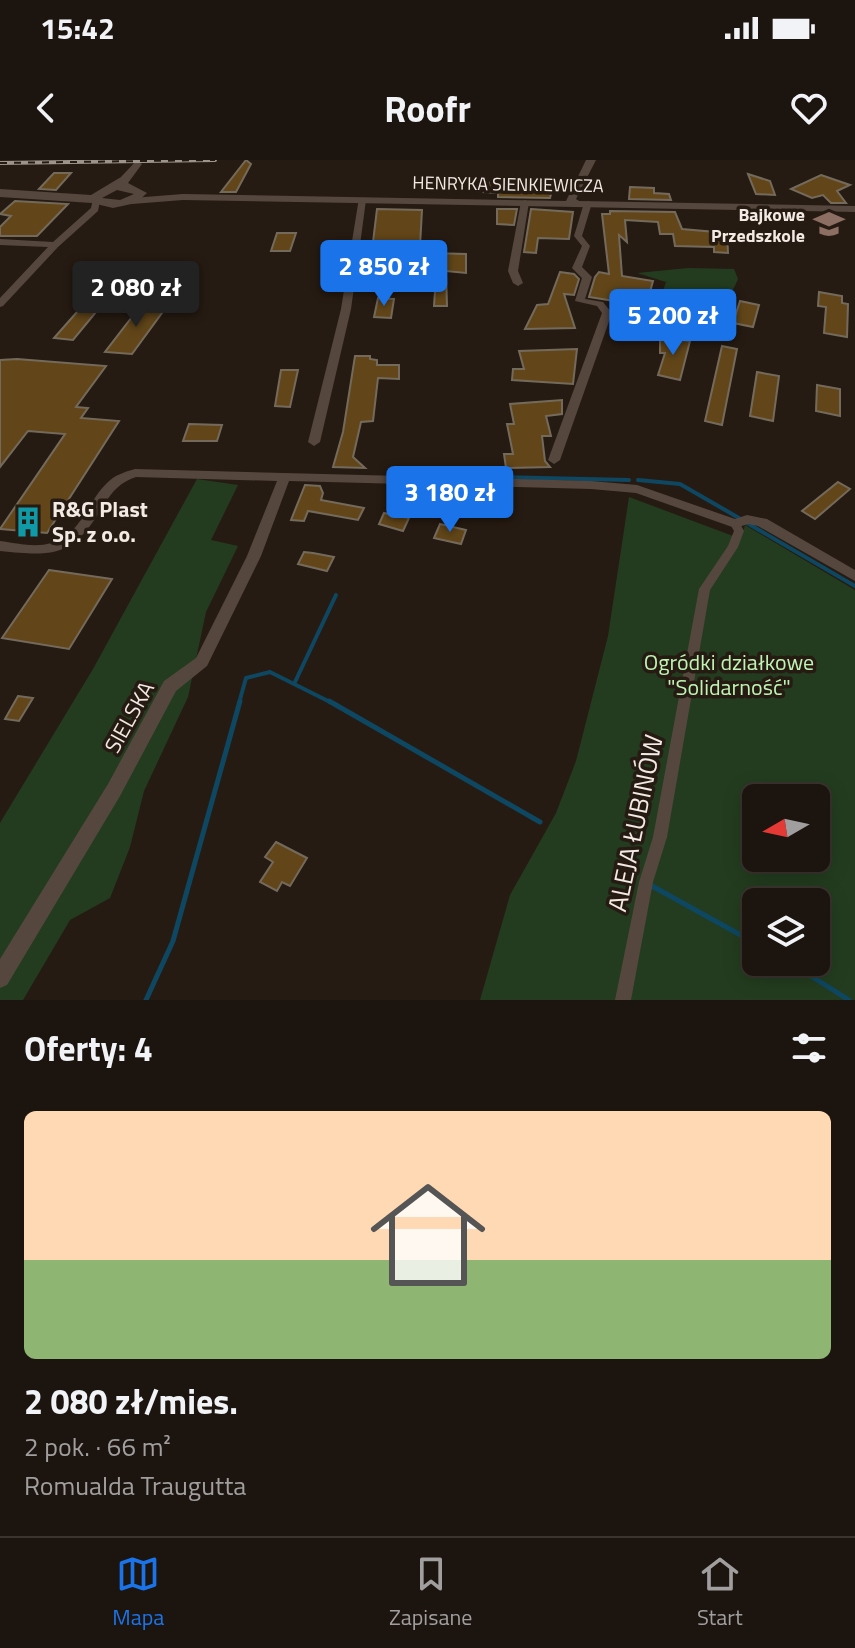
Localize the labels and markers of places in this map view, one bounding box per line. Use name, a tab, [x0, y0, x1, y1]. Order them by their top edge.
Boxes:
place label: Bajkowe Przedszkole	[711, 201, 805, 249]
school or university icon: Bajkowe Przedszkole	[812, 207, 846, 241]
pin: 2 850 zł	[301, 240, 467, 308]
pin: 2 080 zł	[53, 261, 219, 329]
pin: 5 200 zł	[590, 289, 756, 357]
pin: 3 180 zł	[367, 466, 533, 534]
place label: R&G Plast Sp. z o.o.	[52, 492, 148, 551]
building icon: R&G Plast Sp. z o.o.	[11, 505, 45, 539]

